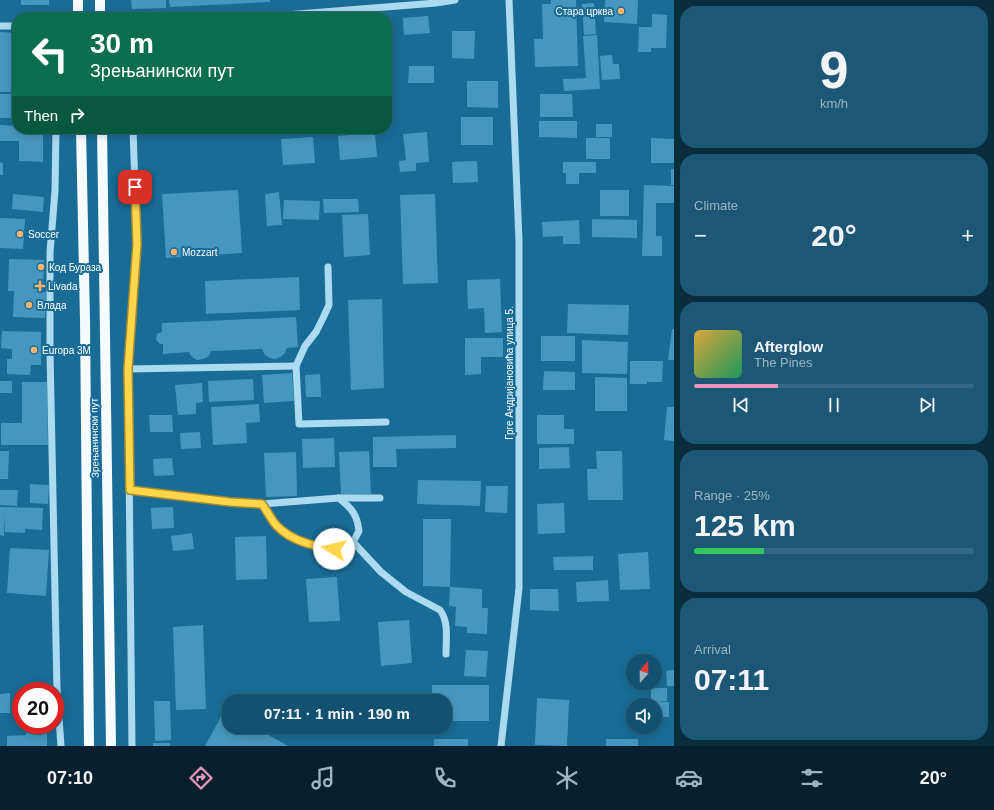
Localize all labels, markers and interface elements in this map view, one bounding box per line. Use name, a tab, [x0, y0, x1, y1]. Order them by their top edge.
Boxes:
place label: Стара црква	[555, 6, 613, 17]
marker: Стара црква	[616, 6, 626, 16]
icon: left	[24, 28, 76, 80]
text: 30 m	[90, 28, 154, 59]
text: 9	[820, 41, 848, 99]
text: Зрењанински пут	[90, 61, 234, 81]
text: km/h	[820, 96, 848, 111]
icon: right	[66, 104, 88, 126]
text: Then	[24, 107, 58, 124]
pin	[118, 170, 152, 204]
icon: arrive	[124, 176, 146, 198]
text: Climate	[694, 198, 738, 213]
text: 20°	[811, 219, 857, 252]
text: −	[694, 223, 707, 248]
text: +	[961, 223, 974, 248]
marker: Soccer	[15, 229, 25, 239]
place label: Soccer	[28, 229, 60, 240]
marker: Mozzart	[169, 247, 179, 257]
place label: Mozzart	[182, 247, 218, 258]
marker: Код Бураза	[36, 262, 46, 272]
place label: Код Бураза	[49, 262, 102, 273]
marker: Livada	[35, 281, 45, 291]
place label: Livada	[48, 281, 78, 292]
marker: Влада	[24, 300, 34, 310]
place label: Влада	[37, 300, 67, 311]
street label: Грге Андријановића улица 5.	[504, 306, 515, 440]
text: Afterglow	[754, 338, 823, 355]
marker: Europa 3M	[29, 345, 39, 355]
place label: Europa 3M	[42, 345, 91, 356]
text: The Pines	[754, 355, 813, 370]
icon: previous	[730, 394, 752, 416]
icon: pause	[823, 394, 845, 416]
icon: next	[916, 394, 938, 416]
street label: Зрењанински пут	[88, 397, 101, 478]
text: Range · 25%	[694, 488, 770, 503]
text: 125 km	[694, 509, 796, 542]
position arrow	[313, 528, 355, 570]
text: Arrival	[694, 642, 731, 657]
north arrow	[626, 654, 662, 690]
map controls	[626, 654, 662, 734]
text: 07:11	[694, 663, 769, 696]
speed limit sign: 20	[12, 682, 64, 734]
button: sound	[626, 698, 662, 734]
text: 07:11 · 1 min · 190 m	[264, 705, 410, 722]
icon: directions	[187, 764, 215, 792]
icon: music	[309, 764, 337, 792]
icon: phone	[431, 764, 459, 792]
icon: climate	[553, 764, 581, 792]
icon: car	[675, 764, 703, 792]
icon: filters	[798, 764, 826, 792]
text: 07:10	[47, 768, 93, 788]
text: 20°	[920, 768, 947, 788]

